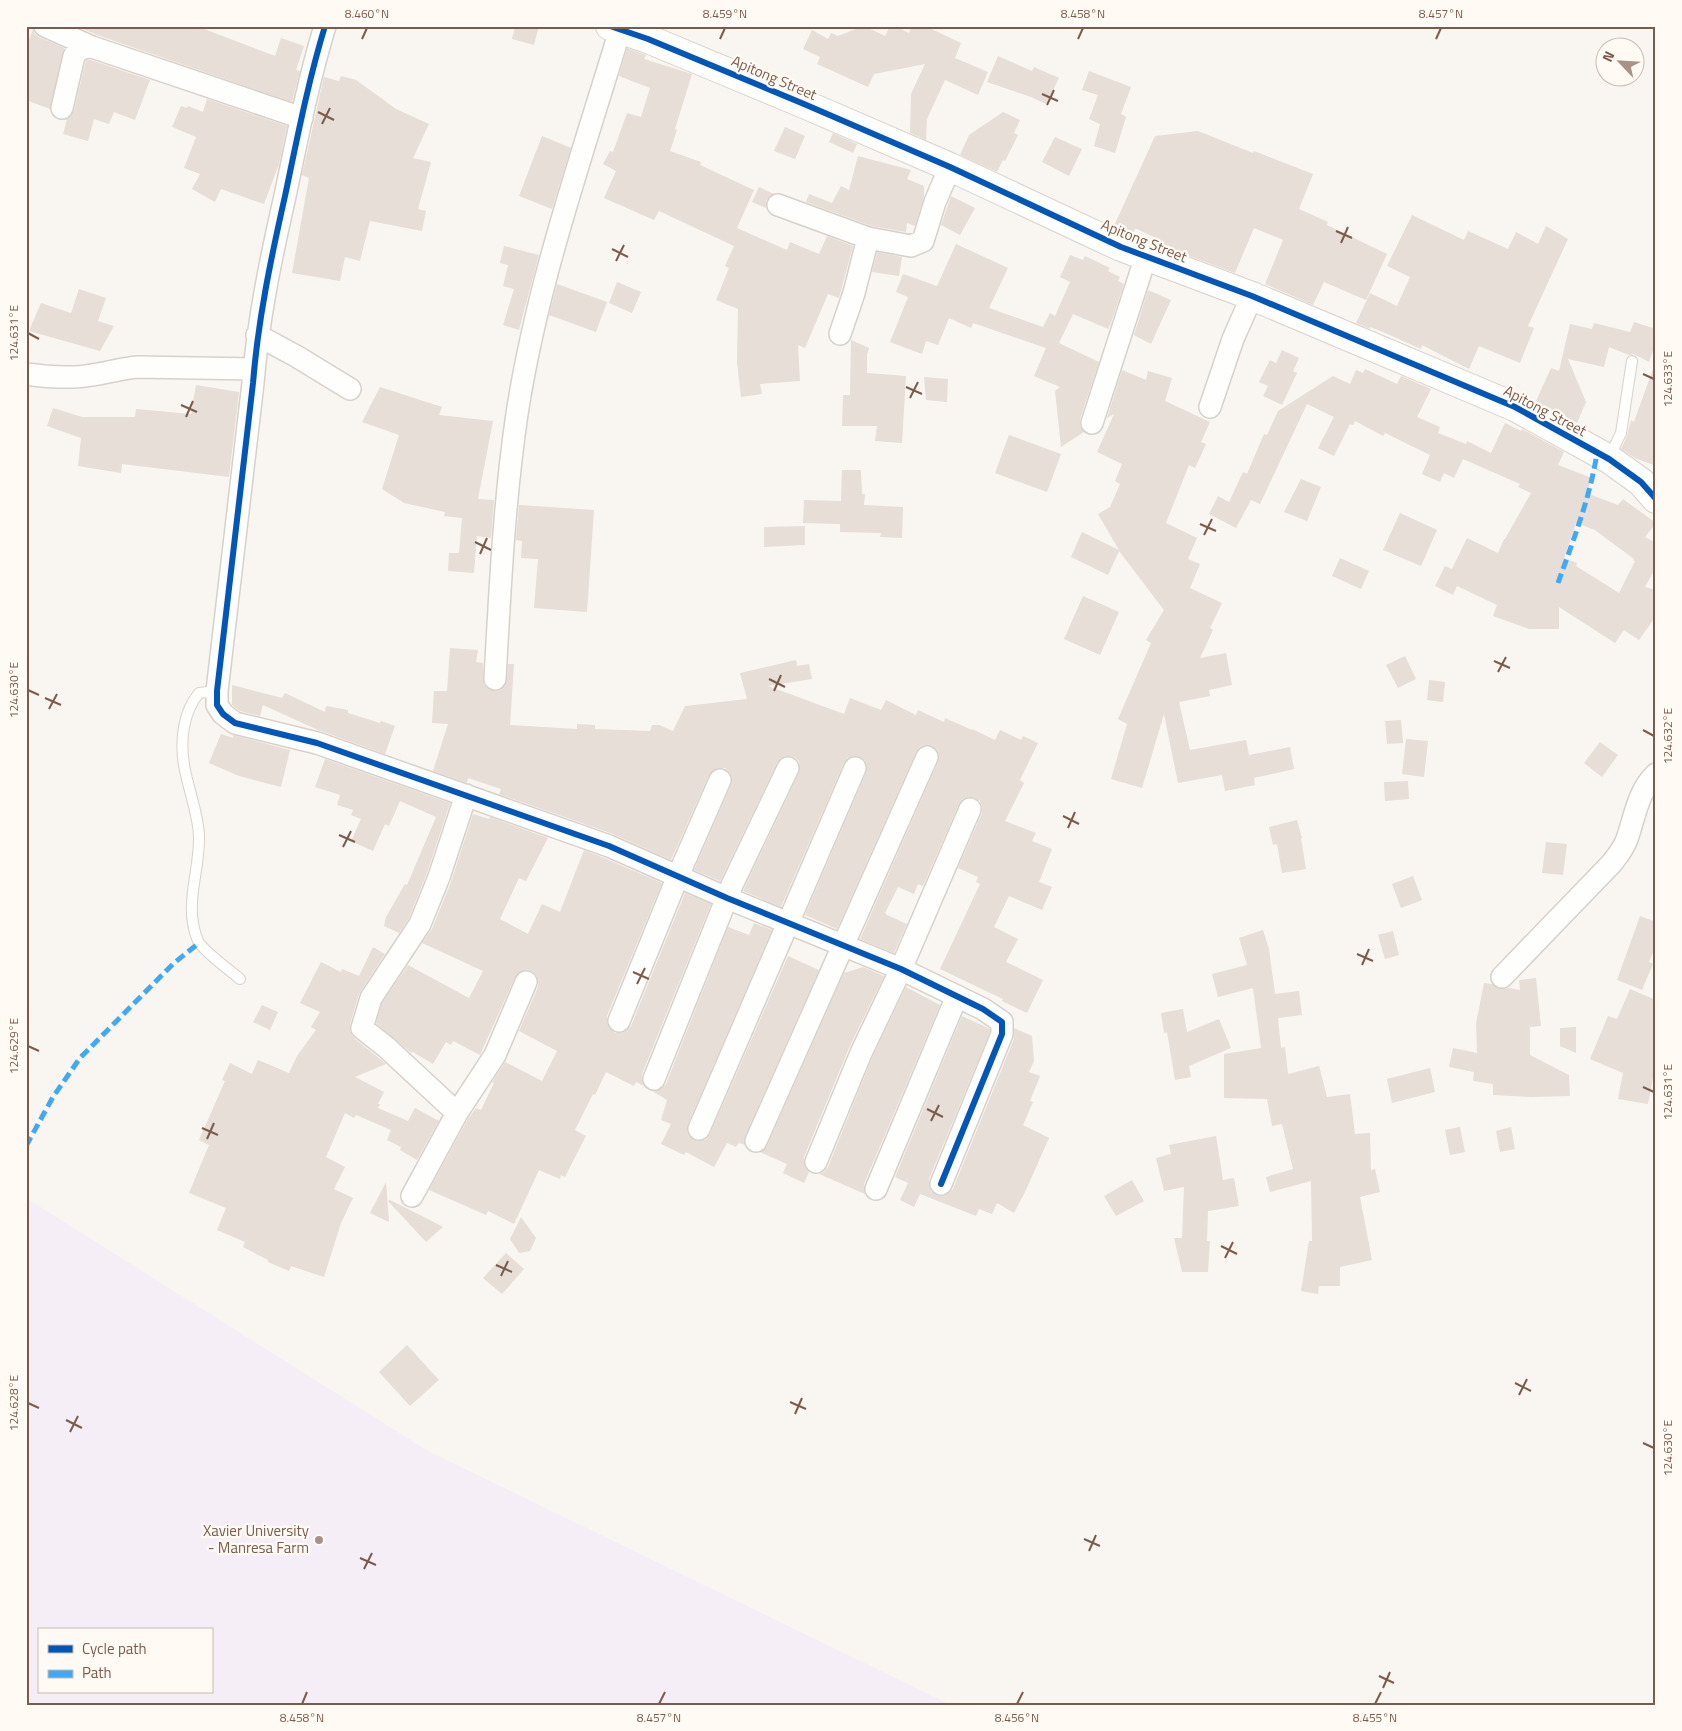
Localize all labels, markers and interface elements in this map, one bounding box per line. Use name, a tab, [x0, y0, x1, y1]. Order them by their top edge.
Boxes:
text: 8.460°N	[345, 4, 389, 23]
text: 8.459°N	[703, 4, 747, 23]
text: 8.458°N	[1061, 4, 1105, 23]
text: 8.457°N	[1419, 4, 1463, 23]
north arrow	[1594, 38, 1644, 88]
text: N	[1596, 47, 1619, 65]
street label: Apitong Street	[728, 49, 821, 106]
street label: Apitong Street	[1098, 213, 1191, 269]
text: 124.631°E	[4, 305, 23, 361]
text: 124.633°E	[1658, 351, 1677, 407]
street label: Apitong Street	[1500, 379, 1591, 442]
text: 124.630°E	[4, 662, 23, 718]
text: 124.632°E	[1658, 708, 1677, 764]
text: 124.629°E	[4, 1018, 23, 1074]
text: 124.631°E	[1658, 1064, 1677, 1120]
text: 124.628°E	[4, 1375, 23, 1431]
text: 124.630°E	[1658, 1420, 1677, 1476]
place label: Xavier University - Manresa Farm	[203, 1519, 309, 1559]
marker: Xavier University - Manresa Farm	[313, 1534, 325, 1546]
legend	[38, 1628, 212, 1694]
text: Cycle path	[82, 1637, 147, 1660]
text: Path	[82, 1661, 112, 1684]
text: 8.458°N	[280, 1708, 324, 1727]
text: 8.457°N	[637, 1708, 681, 1727]
text: 8.456°N	[995, 1708, 1039, 1727]
text: 8.455°N	[1353, 1708, 1397, 1727]

